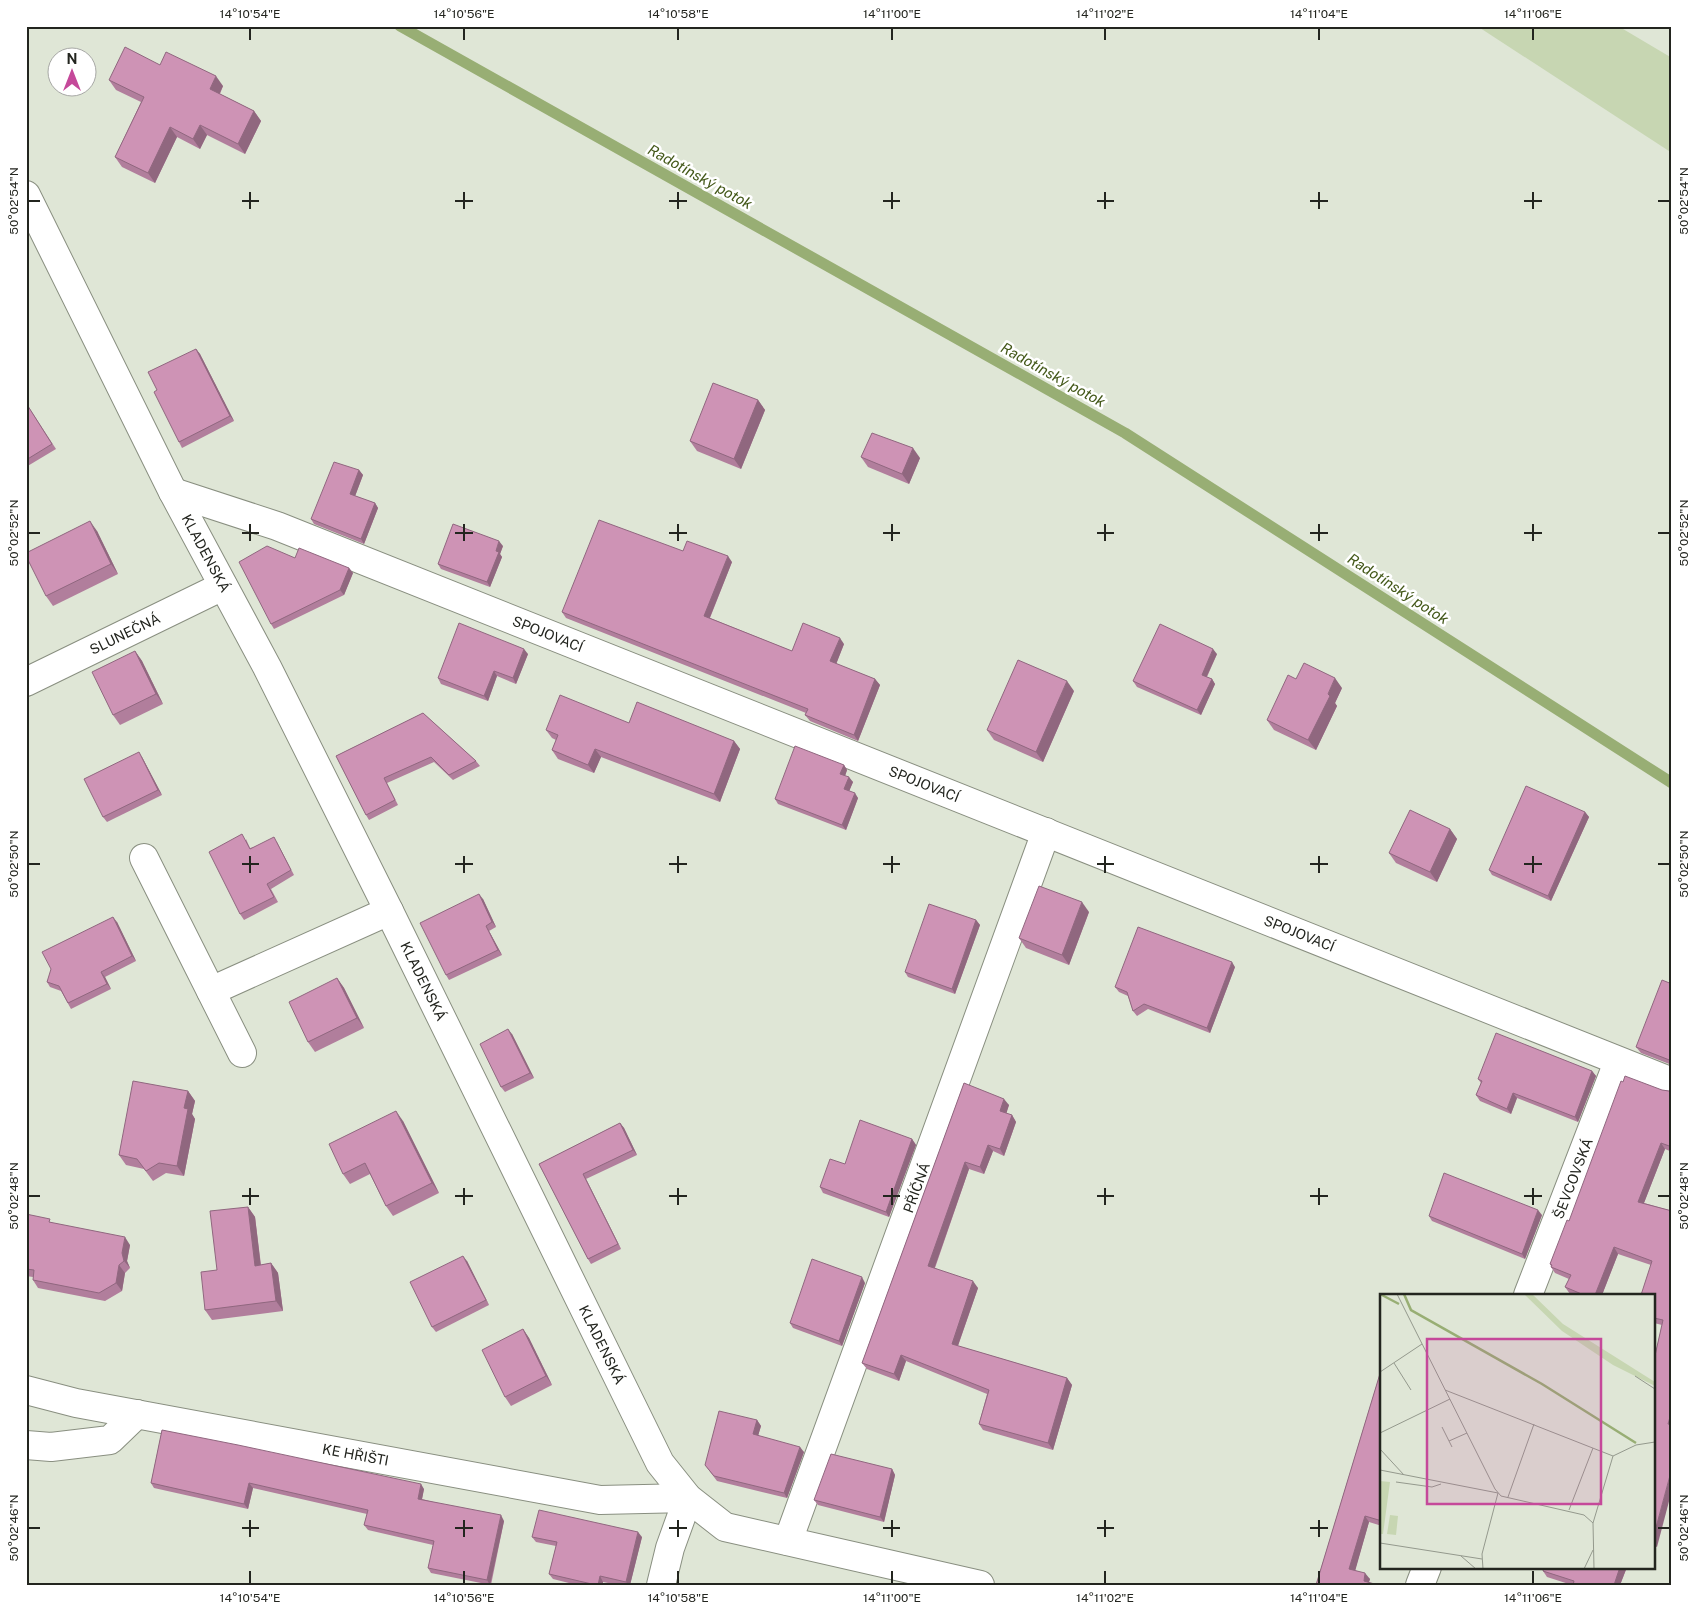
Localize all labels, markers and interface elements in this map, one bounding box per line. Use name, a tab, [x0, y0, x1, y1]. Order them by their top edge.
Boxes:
text: 14°10'54"E	[220, 7, 280, 21]
text: 14°10'56"E	[434, 7, 494, 21]
text: 14°10'58"E	[647, 7, 709, 21]
text: 14°11'00"E	[863, 7, 921, 21]
text: 14°11'02"E	[1076, 7, 1134, 21]
text: 14°11'04"E	[1290, 7, 1348, 21]
text: 14°11'06"E	[1504, 7, 1562, 21]
north arrow	[48, 48, 98, 98]
text: N	[67, 51, 77, 67]
water label: Radotínský potok	[645, 141, 756, 213]
text: 50°02'54"N	[7, 167, 21, 235]
text: 50°02'54"N	[1677, 167, 1691, 235]
water label: Radotínský potok	[998, 339, 1109, 411]
text: 50°02'52"N	[7, 499, 21, 567]
text: 50°02'52"N	[1677, 499, 1691, 567]
street label: KLADENSKÁ	[179, 512, 234, 595]
water label: Radotínský potok	[1345, 550, 1453, 628]
street label: SLUNEČNÁ	[87, 609, 163, 658]
street label: SPOJOVACÍ	[510, 613, 587, 656]
street label: SPOJOVACÍ	[886, 763, 963, 806]
text: 50°02'50"N	[7, 830, 21, 898]
text: 50°02'50"N	[1677, 830, 1691, 898]
street label: SPOJOVACÍ	[1262, 912, 1338, 955]
street label: KLADENSKÁ	[397, 939, 450, 1023]
street label: ŠEVCOVSKÁ	[1549, 1135, 1596, 1221]
street label: PŘÍČNÁ	[900, 1160, 933, 1215]
text: 50°02'48"N	[7, 1162, 21, 1230]
text: 50°02'48"N	[1677, 1162, 1691, 1230]
inset map	[1380, 1294, 1656, 1568]
street label: KLADENSKÁ	[576, 1303, 629, 1387]
street label: KE HŘIŠTI	[321, 1441, 390, 1469]
text: 50°02'46"N	[7, 1494, 21, 1562]
text: 50°02'46"N	[1677, 1494, 1691, 1562]
text: 14°10'54"E	[220, 1591, 280, 1605]
text: 14°10'56"E	[434, 1591, 494, 1605]
text: 14°10'58"E	[647, 1591, 709, 1605]
text: 14°11'00"E	[863, 1591, 921, 1605]
text: 14°11'02"E	[1076, 1591, 1134, 1605]
text: 14°11'04"E	[1290, 1591, 1348, 1605]
text: 14°11'06"E	[1504, 1591, 1562, 1605]

